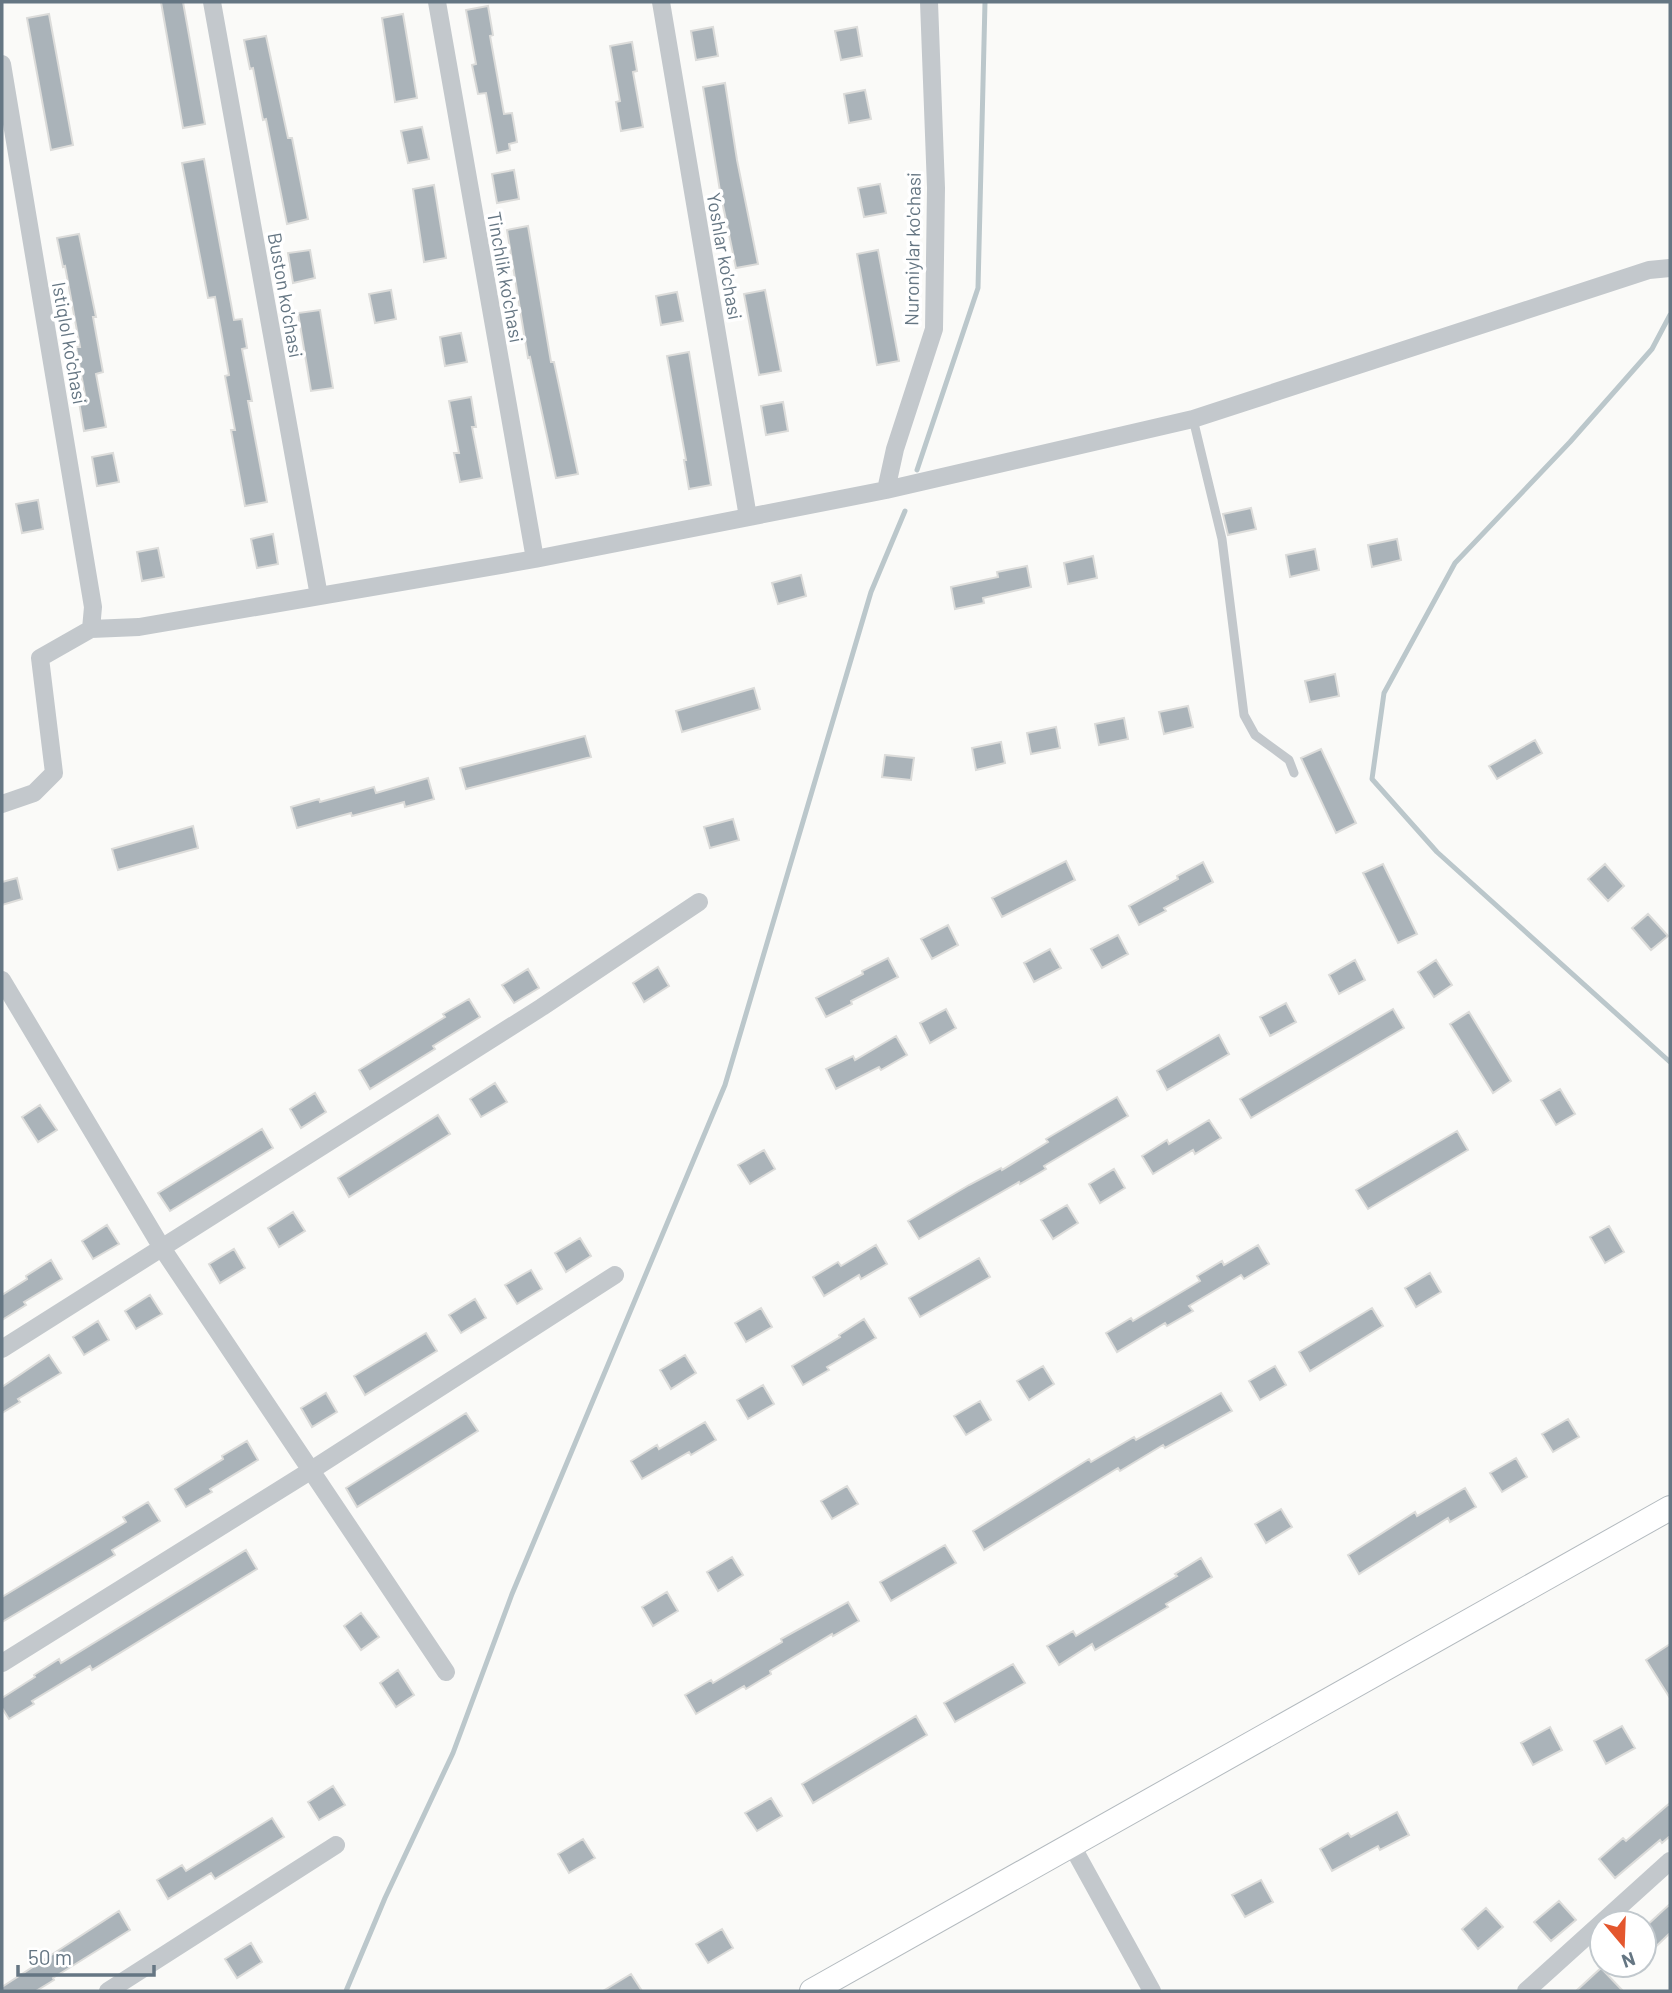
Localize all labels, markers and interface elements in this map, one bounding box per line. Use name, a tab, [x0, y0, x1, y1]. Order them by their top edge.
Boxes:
street label: Nuroniylar ko'chasi	[899, 172, 925, 326]
street label: Yoshlar ko'chasi	[702, 191, 748, 321]
street label: Tinchlik ko'chasi	[483, 210, 529, 344]
street label: Buston ko'chasi	[264, 231, 308, 359]
street label: Istiqlol ko'chasi	[48, 280, 92, 406]
north arrow	[1588, 1909, 1658, 1979]
scale bar	[18, 1934, 154, 1978]
text: 50 m	[28, 1944, 72, 1969]
text: N	[1619, 1948, 1638, 1973]

